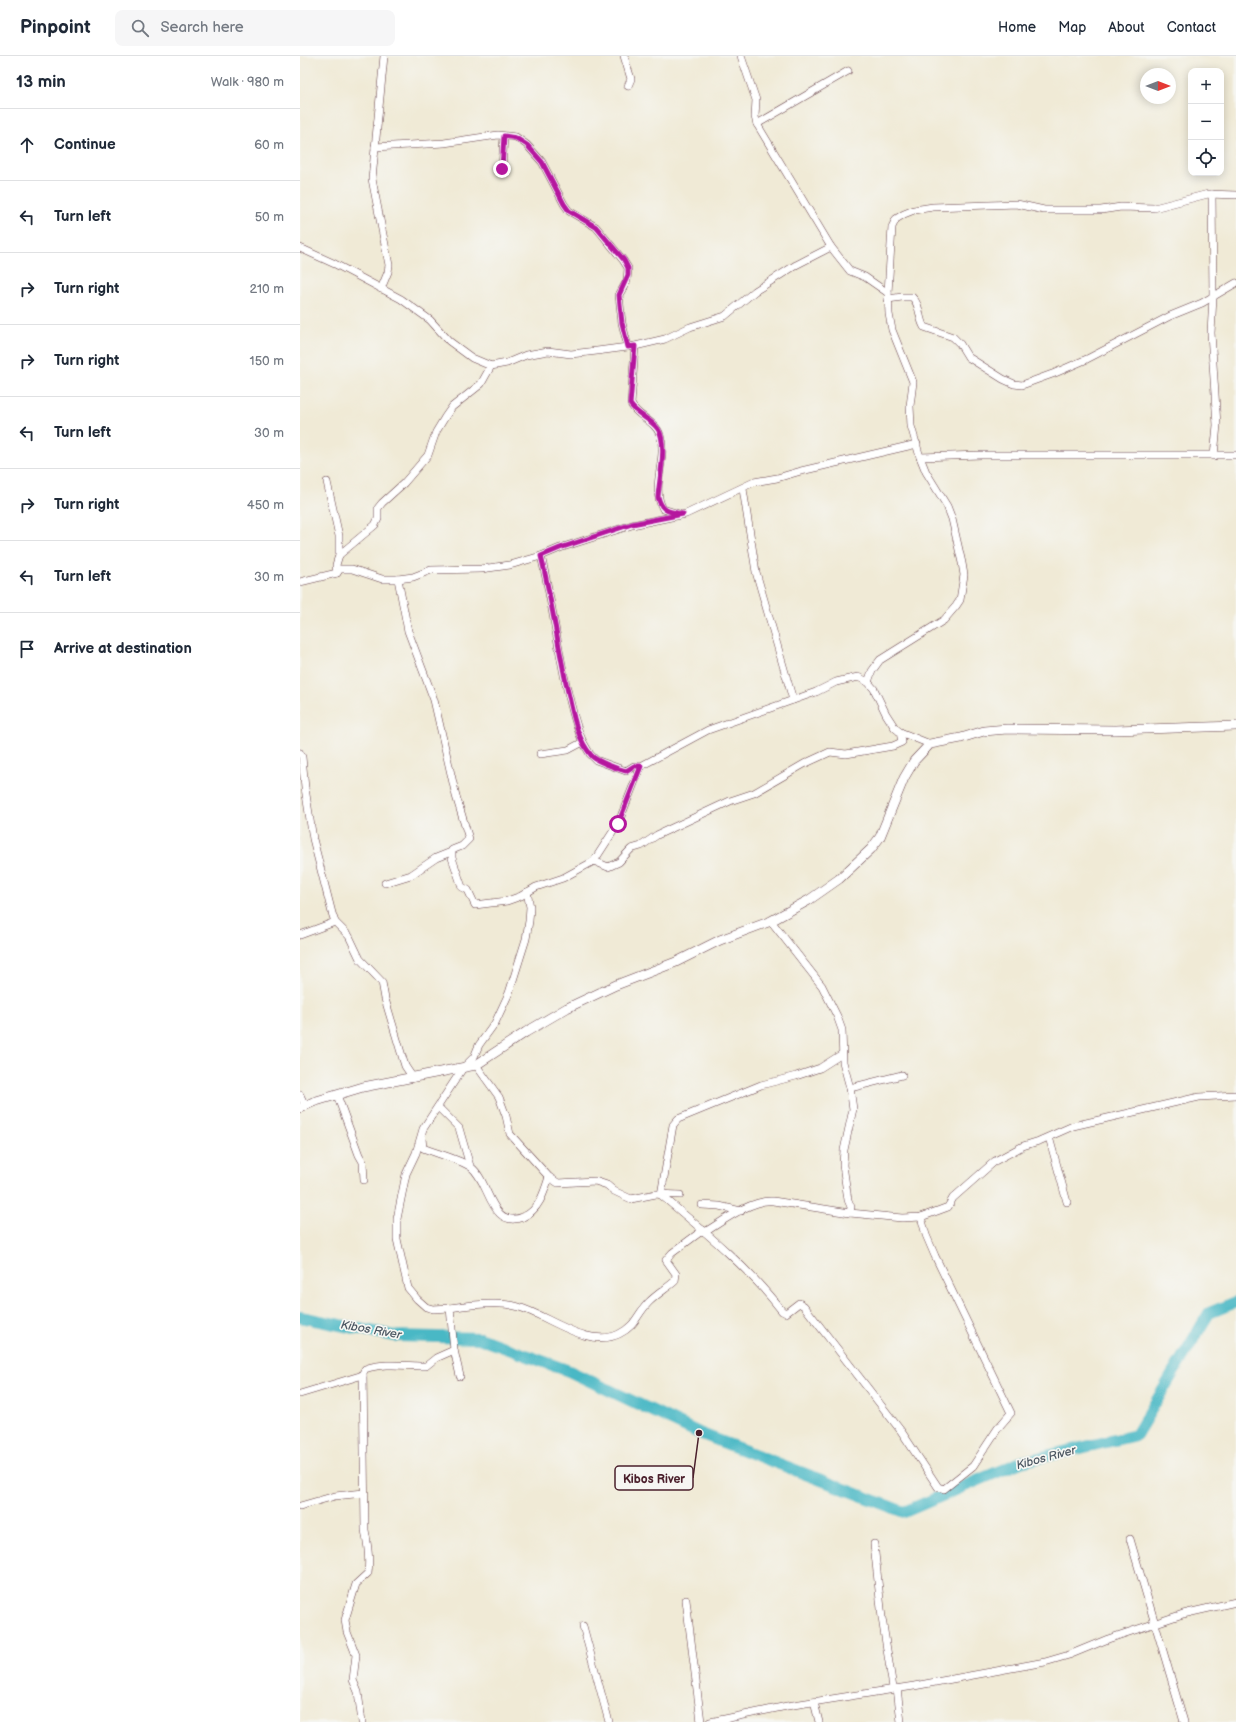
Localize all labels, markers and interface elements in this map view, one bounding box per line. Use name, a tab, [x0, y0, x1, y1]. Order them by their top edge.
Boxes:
search box	[115, 10, 395, 46]
text: Pinpoint	[20, 16, 91, 39]
icon: search	[129, 17, 151, 39]
text: Search here	[161, 18, 244, 37]
text: Home	[998, 19, 1036, 36]
text: Map	[1058, 19, 1086, 36]
text: About	[1108, 19, 1145, 36]
text: Contact	[1167, 19, 1216, 36]
north arrow	[1140, 68, 1176, 104]
map controls	[1188, 68, 1224, 176]
button: +	[1188, 68, 1224, 104]
text: 13 min	[16, 72, 66, 92]
text: Walk · 980 m	[211, 74, 284, 90]
button: −	[1188, 104, 1224, 140]
icon: ahead	[16, 134, 38, 156]
text: Continue	[54, 135, 116, 154]
text: 60 m	[254, 137, 284, 153]
button: locate	[1188, 140, 1224, 176]
route end	[493, 160, 511, 178]
icon: left	[16, 206, 38, 228]
text: Turn left	[54, 207, 111, 226]
text: 50 m	[255, 209, 284, 225]
icon: right	[16, 278, 38, 300]
text: Turn right	[54, 279, 119, 298]
text: 210 m	[250, 281, 284, 297]
icon: right	[16, 350, 38, 372]
text: Turn right	[54, 351, 119, 370]
text: 150 m	[250, 353, 284, 369]
icon: left	[16, 422, 38, 444]
text: Turn left	[54, 423, 111, 442]
text: 30 m	[254, 425, 284, 441]
icon: right	[16, 494, 38, 516]
text: Turn right	[54, 495, 119, 514]
text: 450 m	[247, 497, 284, 513]
icon: left	[16, 566, 38, 588]
text: Turn left	[54, 567, 111, 586]
text: 30 m	[254, 569, 284, 585]
icon: arrive	[16, 638, 38, 660]
text: Arrive at destination	[54, 639, 192, 658]
route start	[609, 815, 627, 833]
water label: Kibos River	[340, 1317, 404, 1343]
water label: Kibos River	[1015, 1442, 1079, 1473]
callout: Kibos River	[615, 1466, 693, 1490]
text: Kibos River	[623, 1472, 685, 1487]

